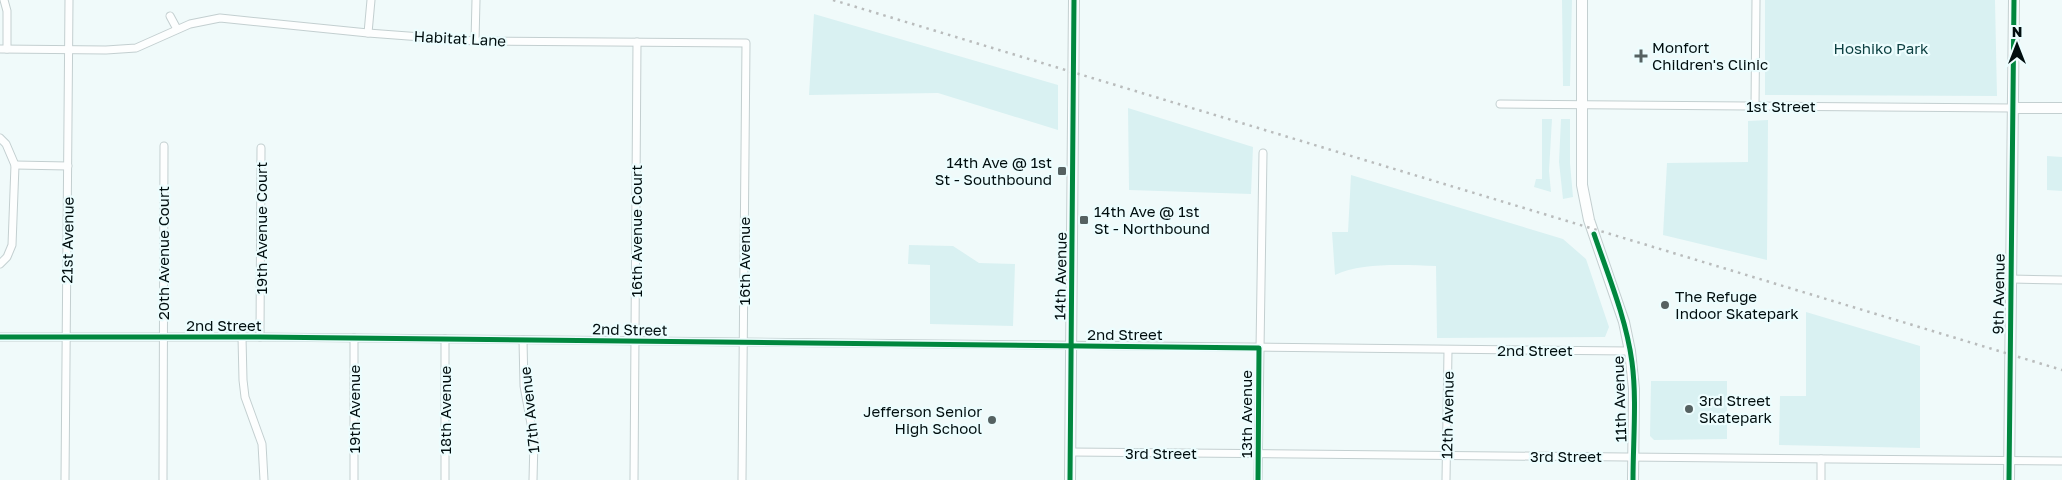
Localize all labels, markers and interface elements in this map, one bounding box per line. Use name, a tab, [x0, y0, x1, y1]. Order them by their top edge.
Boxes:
north arrow	[1992, 20, 2042, 70]
text: N	[2012, 23, 2022, 40]
street label: Habitat Lane	[413, 27, 507, 49]
place label: Monfort Children's Clinic	[1652, 38, 1768, 73]
park label: Hoshiko Park	[1834, 39, 1929, 57]
marker: Monfort Children's Clinic	[1634, 49, 1648, 63]
street label: 1st Street	[1746, 97, 1816, 115]
place label: 14th Ave @ 1st St - Southbound	[935, 153, 1052, 188]
street label: 19th Avenue Court	[252, 162, 270, 294]
street label: 16th Avenue Court	[627, 165, 645, 297]
marker: 14th Ave @ 1st St - Southbound	[1056, 165, 1068, 177]
street label: 20th Avenue Court	[154, 186, 172, 320]
street label: 21st Avenue	[57, 196, 77, 283]
place label: 14th Ave @ 1st St - Northbound	[1094, 202, 1210, 237]
marker: 14th Ave @ 1st St - Northbound	[1078, 214, 1090, 226]
street label: 16th Avenue	[735, 217, 753, 305]
street label: 14th Avenue	[1050, 231, 1070, 320]
street label: 9th Avenue	[1988, 253, 2008, 335]
place label: The Refuge Indoor Skatepark	[1675, 287, 1799, 322]
marker: The Refuge Indoor Skatepark	[1659, 299, 1671, 311]
street label: 2nd Street	[186, 316, 262, 334]
street label: 2nd Street	[592, 319, 668, 339]
street label: 2nd Street	[1087, 325, 1163, 343]
street label: 2nd Street	[1497, 341, 1573, 359]
street label: 11th Avenue	[1608, 355, 1630, 443]
street label: 19th Avenue	[345, 365, 363, 453]
street label: 17th Avenue	[515, 365, 543, 454]
street label: 18th Avenue	[436, 366, 454, 454]
street label: 13th Avenue	[1237, 370, 1255, 458]
street label: 12th Avenue	[1437, 371, 1457, 459]
place label: 3rd Street Skatepark	[1699, 391, 1773, 426]
place label: Jefferson Senior High School	[863, 402, 982, 437]
marker: 3rd Street Skatepark	[1683, 403, 1695, 415]
marker: Jefferson Senior High School	[986, 414, 998, 426]
street label: 3rd Street	[1125, 444, 1197, 462]
street label: 3rd Street	[1530, 447, 1602, 465]

